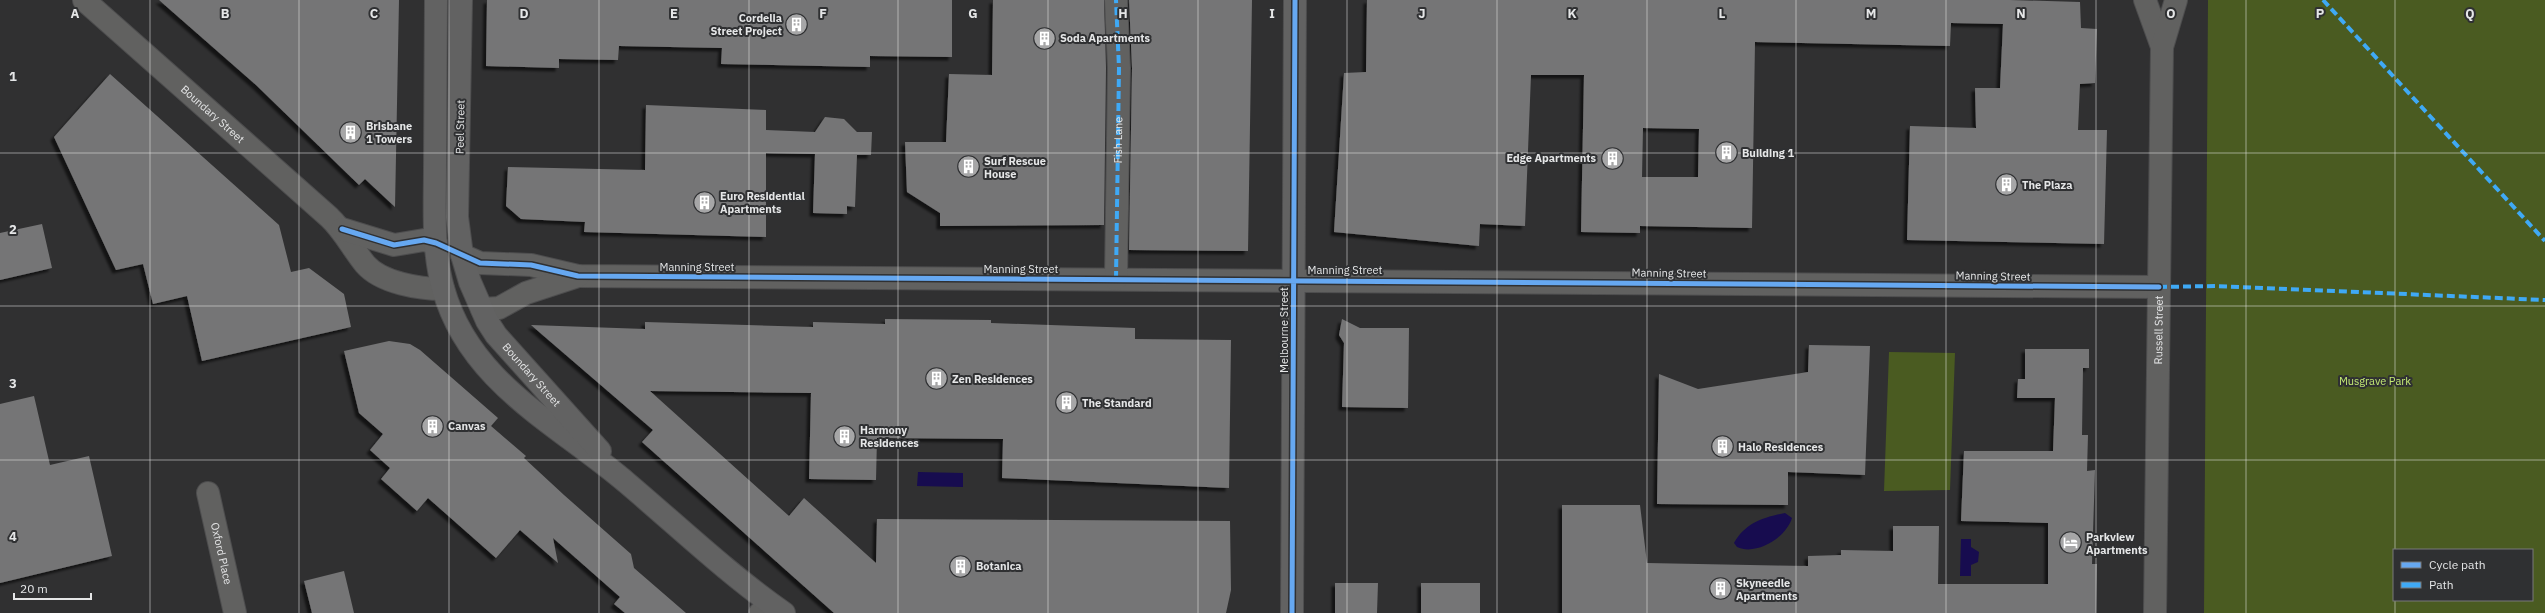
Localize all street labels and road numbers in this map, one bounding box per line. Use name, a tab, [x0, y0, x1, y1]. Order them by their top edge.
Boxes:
street label: Boundary Street	[178, 82, 248, 146]
street label: Peel Street	[453, 100, 467, 154]
street label: Fish Lane	[1111, 117, 1125, 164]
street label: Manning Street	[660, 260, 735, 274]
street label: Manning Street	[984, 262, 1059, 276]
street label: Manning Street	[1308, 263, 1383, 277]
street label: Manning Street	[1631, 265, 1707, 281]
street label: Manning Street	[1955, 268, 2031, 284]
street label: Melbourne Street	[1277, 287, 1291, 373]
street label: Russell Street	[2151, 295, 2166, 364]
street label: Boundary Street	[499, 340, 564, 409]
street label: Oxford Place	[208, 521, 235, 586]

